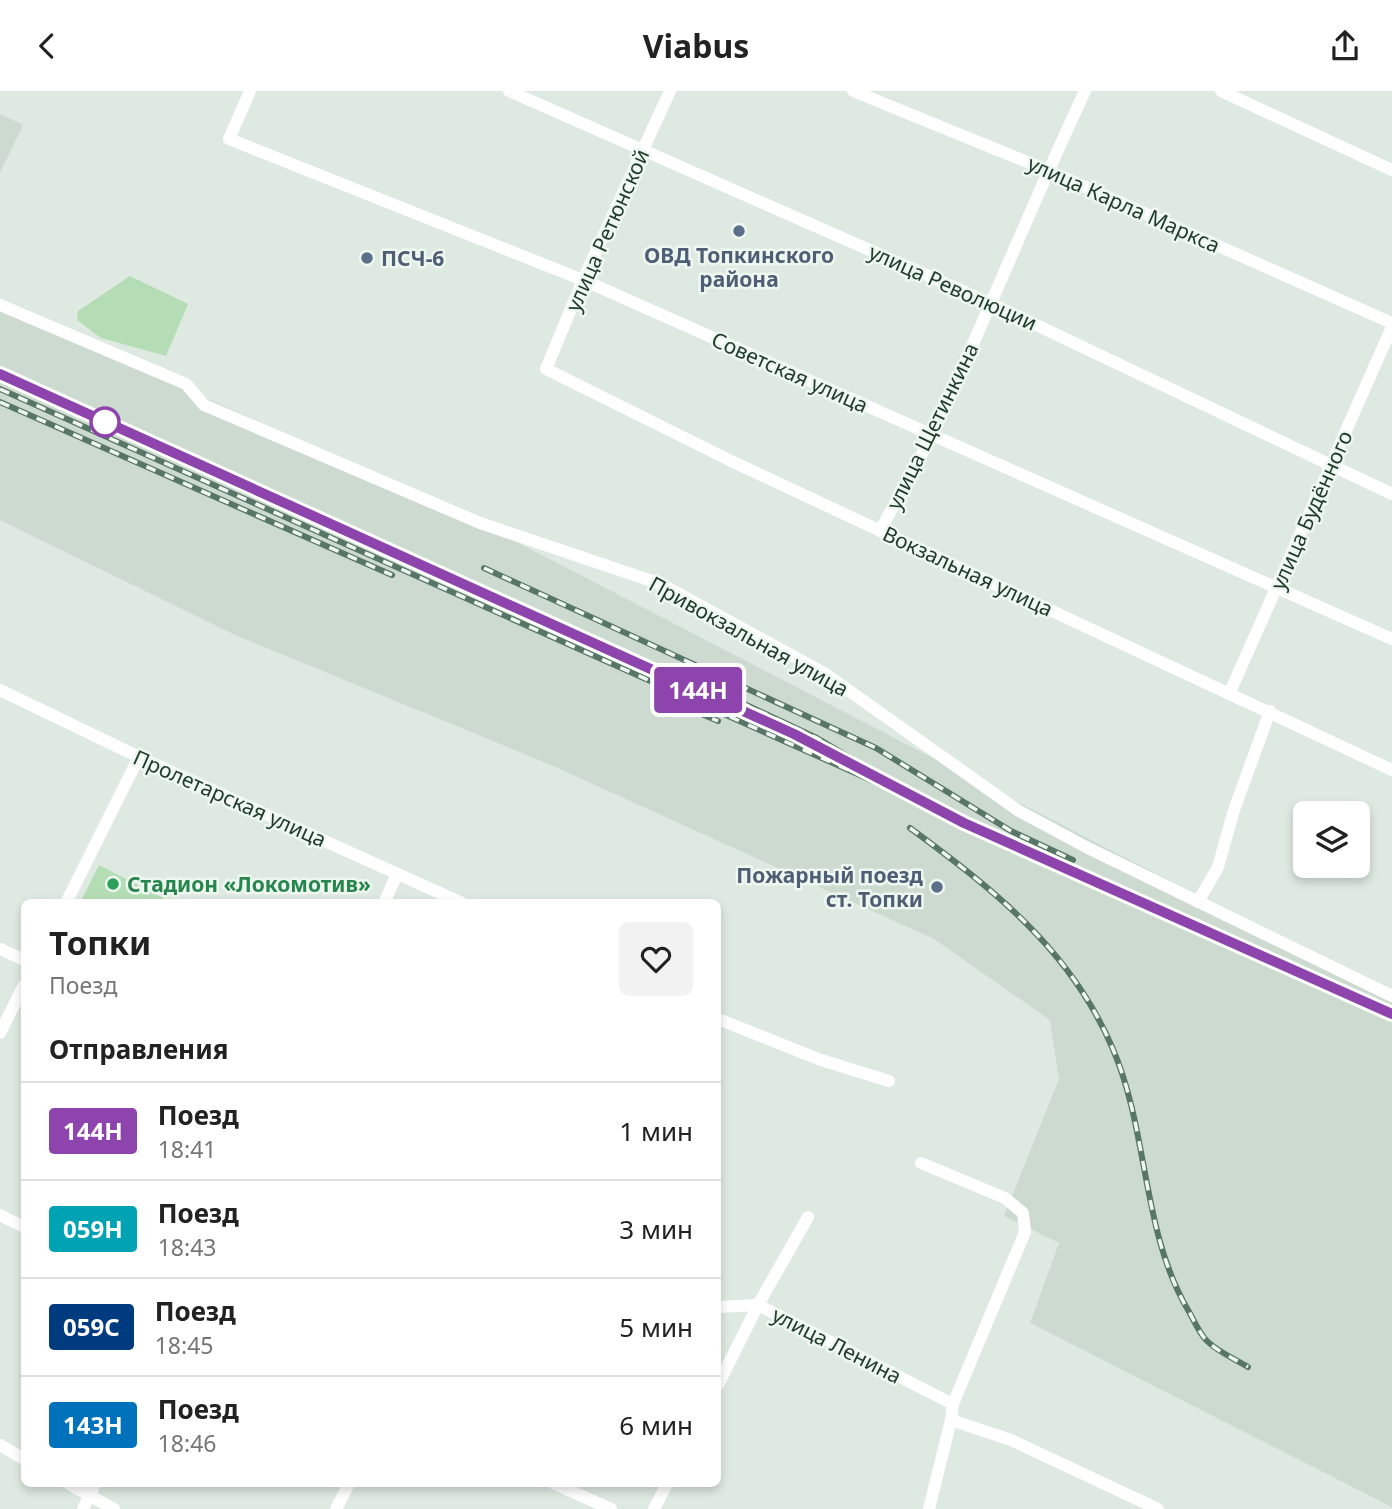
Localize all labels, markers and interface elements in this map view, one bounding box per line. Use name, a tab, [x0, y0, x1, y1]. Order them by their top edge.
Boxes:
text: Viabus	[643, 24, 749, 67]
icon: back	[28, 27, 66, 65]
icon: share	[1326, 27, 1364, 65]
street label: улица Ретюнской	[559, 144, 655, 316]
street label: улица Карла Маркса	[1023, 149, 1225, 259]
marker: ОВД Топкинского района	[731, 223, 747, 239]
street label: улица Революции	[864, 237, 1042, 337]
place label: ОВД Топкинского района	[644, 241, 834, 293]
place label: ПСЧ-6	[381, 244, 444, 272]
marker: ПСЧ-6	[359, 250, 375, 266]
street label: Советская улица	[707, 325, 873, 419]
street label: улица Щетинкина	[879, 338, 985, 514]
unlabelled marker	[90, 407, 120, 437]
street label: улица Будённого	[1263, 426, 1359, 594]
street label: Вокзальная улица	[878, 519, 1058, 623]
street label: Привокзальная улица	[644, 569, 854, 703]
line badge: 144Н	[649, 667, 747, 713]
text: 144Н	[668, 673, 728, 706]
street label: Пролетарская улица	[129, 743, 331, 853]
map controls	[1293, 801, 1370, 878]
button: layers	[1293, 801, 1370, 878]
place label: Пожарный поезд ст. Топки	[736, 861, 924, 913]
place label: Стадион «Локомотив»	[127, 870, 371, 898]
marker: Стадион «Локомотив»	[105, 876, 121, 892]
marker: Пожарный поезд ст. Топки	[929, 879, 945, 895]
text: Топки	[49, 920, 151, 965]
button: heart	[619, 922, 693, 996]
text: Поезд	[49, 969, 117, 1001]
text: Отправления	[49, 1031, 228, 1067]
text: Поезд	[158, 1097, 239, 1133]
text: 1 мин	[619, 1113, 693, 1149]
text: 144Н	[63, 1114, 123, 1147]
text: 18:41	[158, 1133, 216, 1165]
text: Поезд	[158, 1195, 239, 1231]
text: 3 мин	[619, 1211, 693, 1247]
text: 059Н	[63, 1212, 123, 1245]
text: 18:43	[158, 1231, 216, 1263]
text: Поезд	[155, 1293, 236, 1329]
street label: улица Ленина	[768, 1300, 906, 1390]
text: 5 мин	[619, 1309, 693, 1345]
text: 059С	[63, 1310, 120, 1343]
text: 18:45	[155, 1329, 213, 1361]
text: Поезд	[158, 1391, 239, 1427]
text: 6 мин	[619, 1407, 693, 1443]
text: 143Н	[63, 1408, 123, 1441]
text: 18:46	[158, 1427, 216, 1459]

